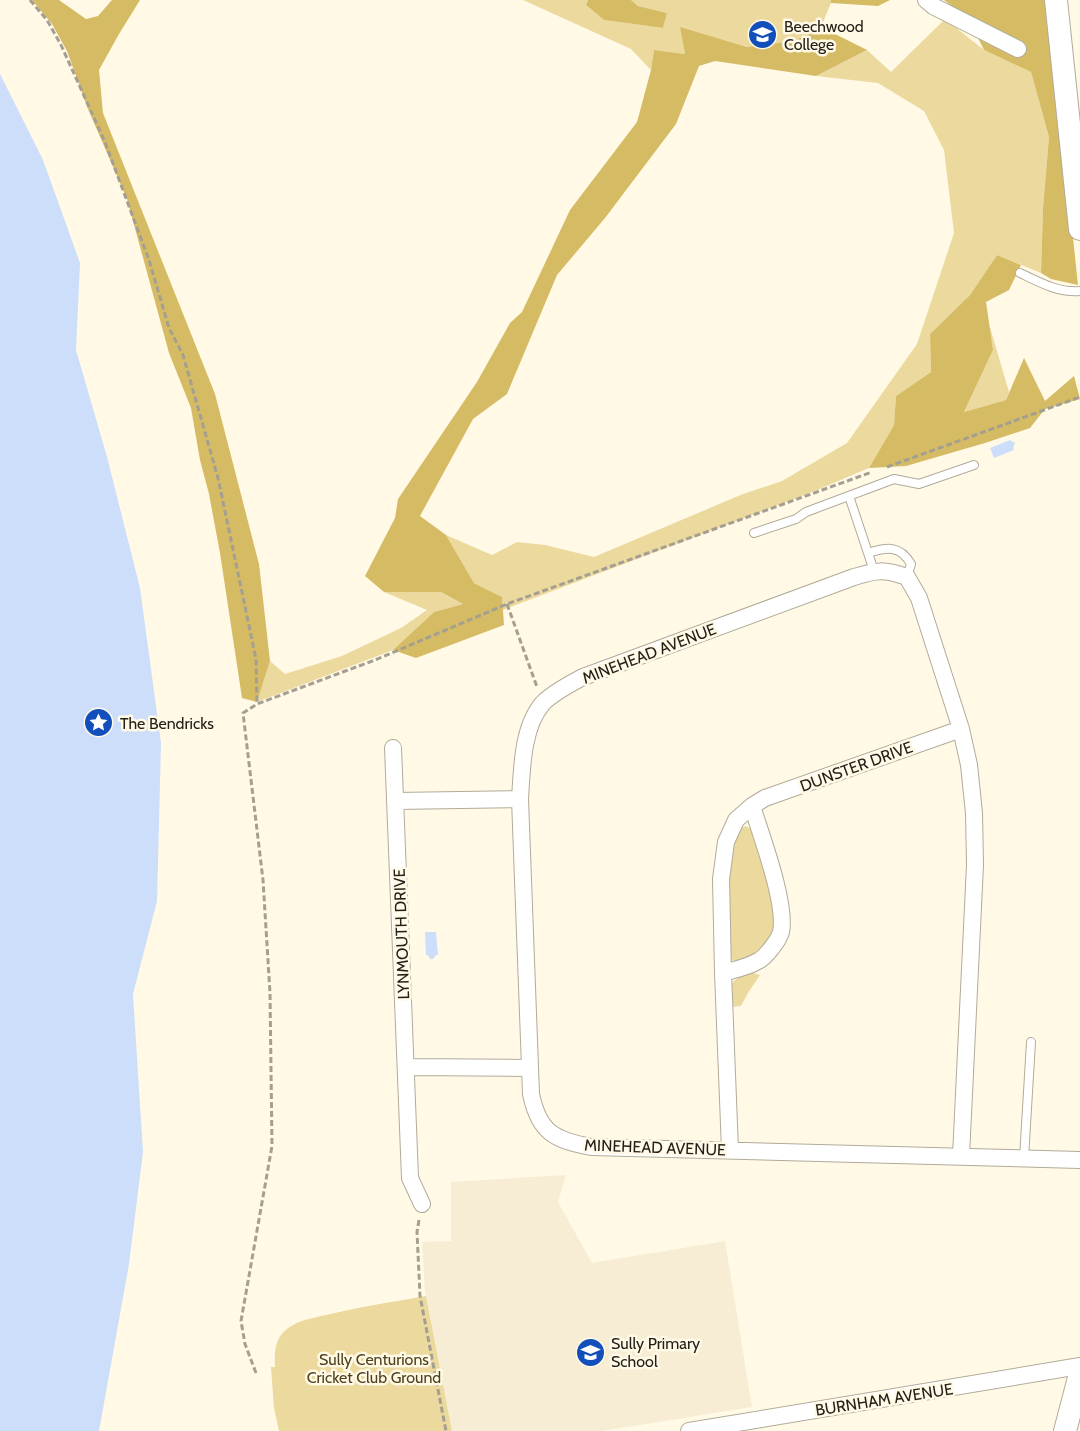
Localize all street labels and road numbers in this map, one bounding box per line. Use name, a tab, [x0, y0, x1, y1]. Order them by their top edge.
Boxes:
street label: MINEHEAD AVENUE	[580, 619, 719, 688]
street label: DUNSTER DRIVE	[797, 737, 915, 796]
street label: LYNMOUTH DRIVE	[390, 868, 413, 1000]
street label: MINEHEAD AVENUE	[584, 1136, 726, 1159]
street label: BURNHAM AVENUE	[814, 1379, 954, 1420]

